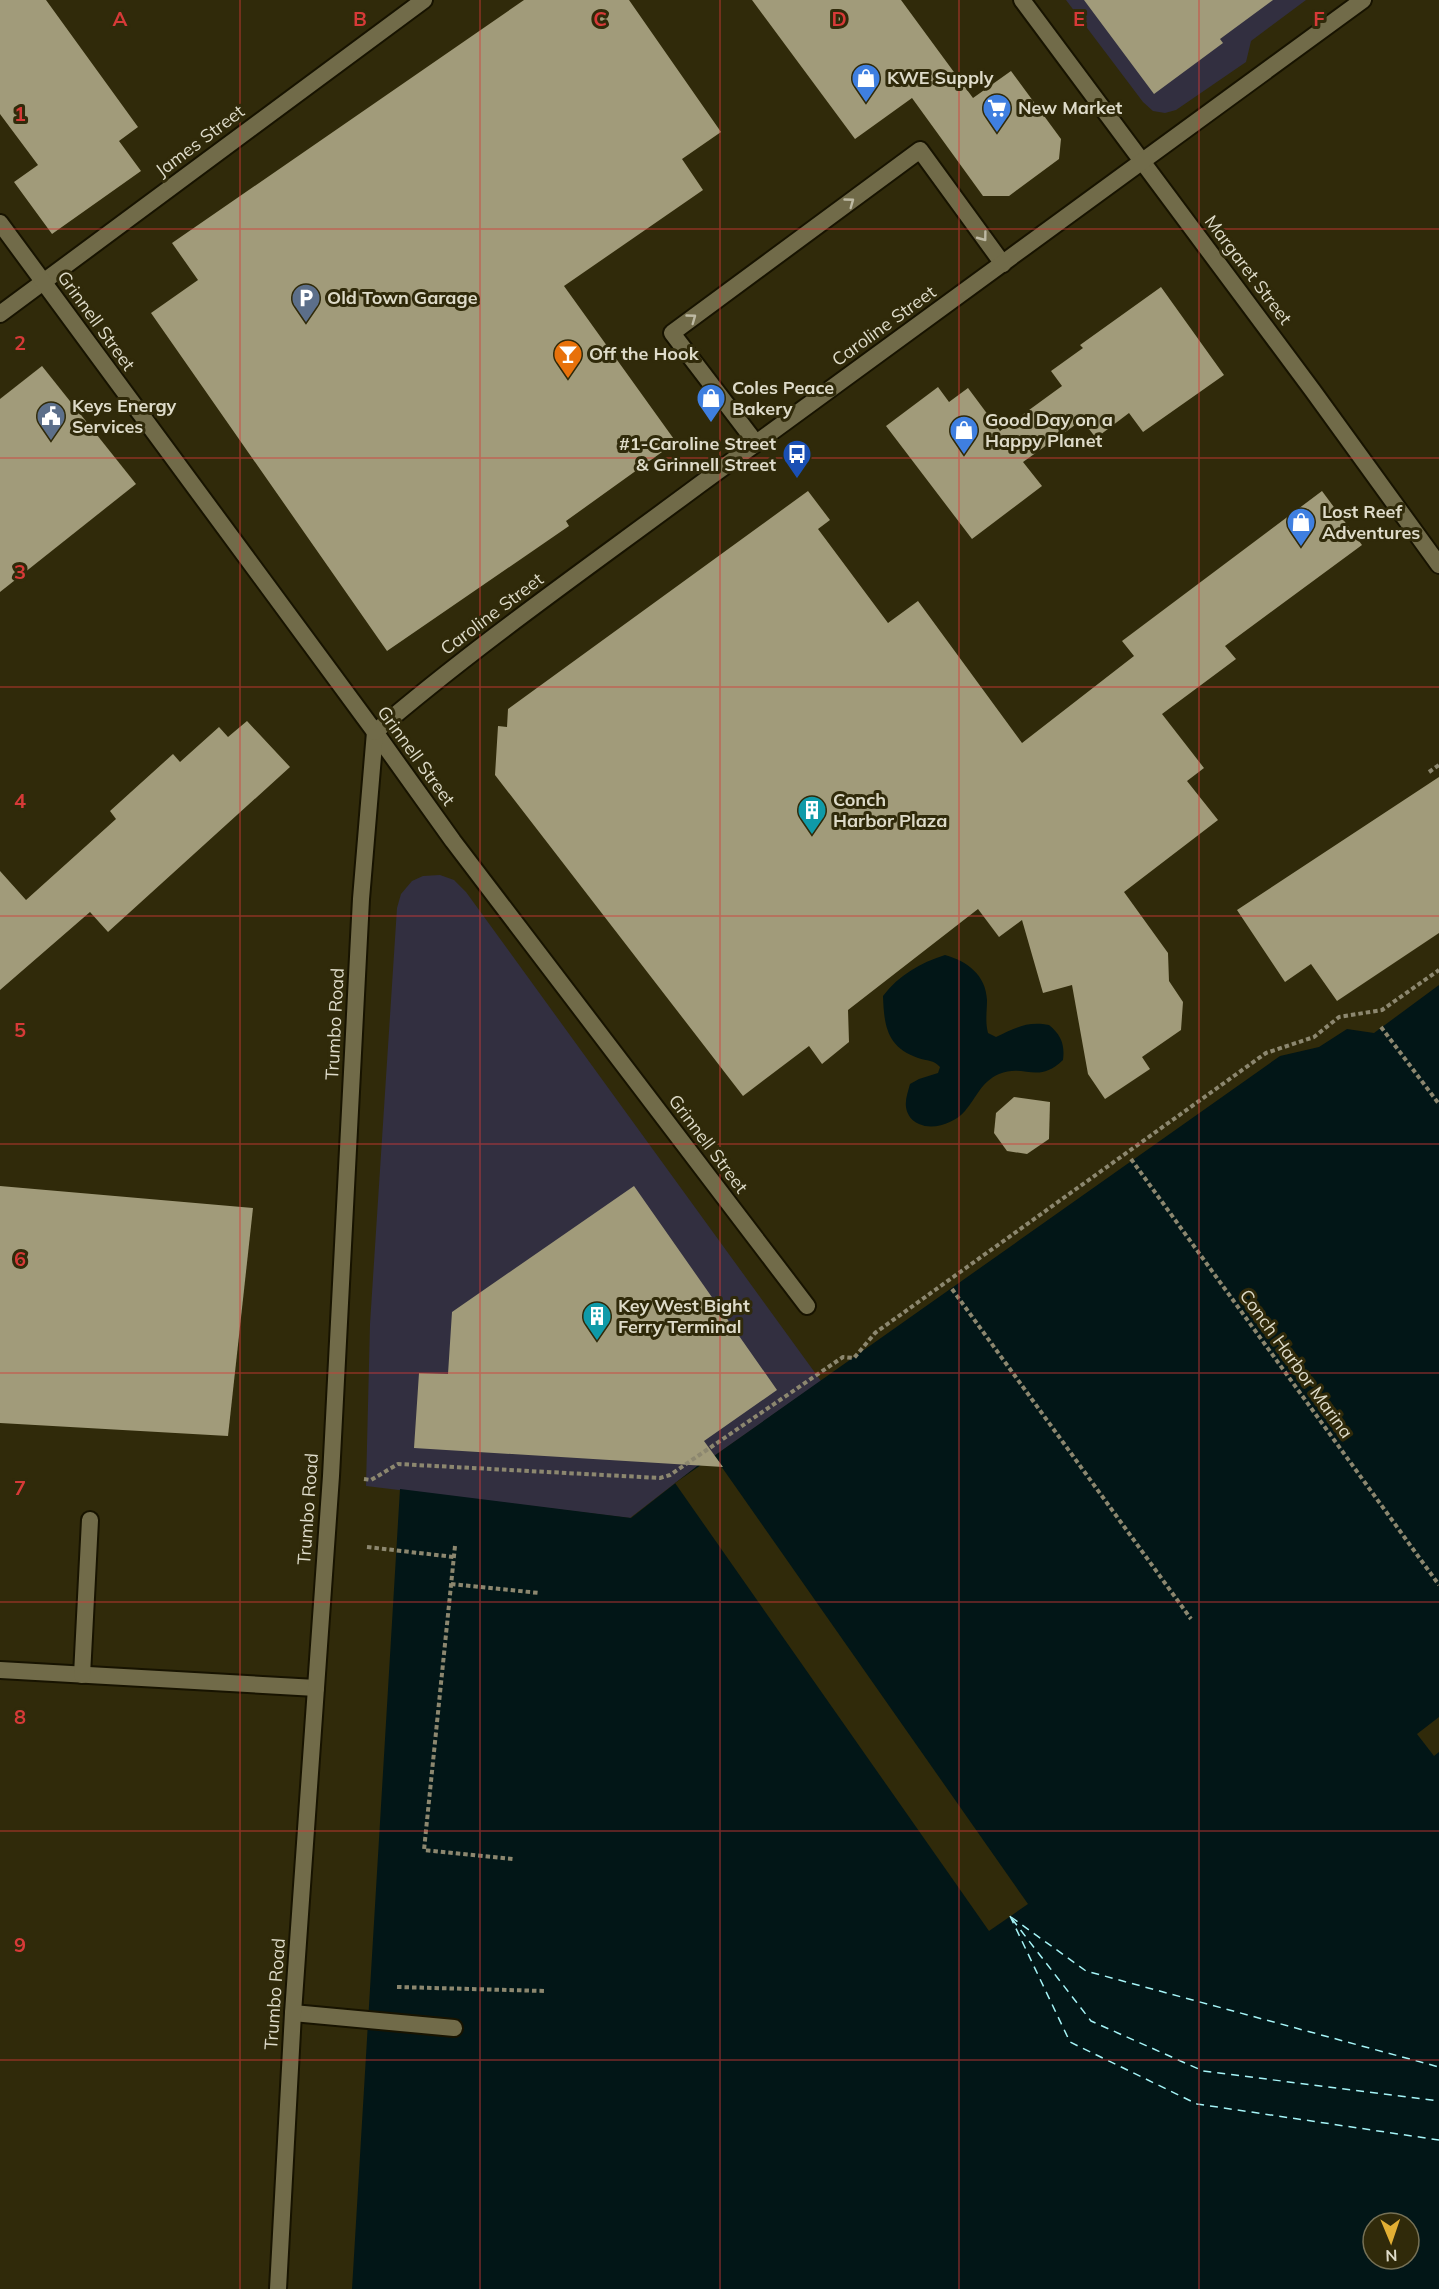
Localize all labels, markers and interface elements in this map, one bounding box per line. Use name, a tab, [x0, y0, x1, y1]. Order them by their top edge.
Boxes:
text: A	[113, 6, 128, 31]
text: B	[353, 6, 367, 31]
text: C	[593, 6, 607, 31]
text: D	[831, 6, 847, 31]
text: E	[1073, 6, 1085, 31]
text: F	[1313, 6, 1325, 31]
shop icon: KWE Supply	[850, 62, 882, 104]
place label: KWE Supply	[887, 66, 994, 89]
supermarket icon: New Market	[981, 92, 1013, 134]
place label: New Market	[1018, 96, 1123, 119]
street label: James Street	[151, 100, 249, 182]
text: 1	[14, 101, 26, 126]
one-way arrow	[843, 199, 854, 210]
street label: Margaret Street	[1200, 210, 1297, 329]
one-way arrow	[976, 231, 987, 242]
street label: Grinnell Street	[52, 266, 140, 375]
street label: Caroline Street	[827, 280, 940, 371]
parking icon: Old Town Garage	[290, 282, 322, 324]
place label: Old Town Garage	[327, 286, 478, 309]
one-way arrow	[686, 314, 697, 325]
text: 2	[14, 330, 26, 355]
bar icon: Off the Hook	[552, 338, 584, 380]
place label: Off the Hook	[589, 342, 700, 365]
place label: Coles Peace Bakery	[732, 376, 834, 420]
shop icon: Coles Peace Bakery	[695, 382, 727, 424]
place label: Keys Energy Services	[72, 394, 177, 438]
public building icon: Keys Energy Services	[35, 400, 67, 442]
place label: Good Day on a Happy Planet	[985, 408, 1113, 452]
shop icon: Good Day on a Happy Planet	[948, 414, 980, 456]
place label: #1-Caroline Street & Grinnell Street	[619, 432, 776, 476]
bus stop icon: #1-Caroline Street & Grinnell Street	[781, 438, 813, 480]
place label: Lost Reef Adventures	[1322, 500, 1420, 544]
shop icon: Lost Reef Adventures	[1285, 506, 1317, 548]
text: 3	[14, 559, 26, 584]
street label: Caroline Street	[436, 567, 548, 660]
street label: Grinnell Street	[372, 701, 460, 810]
text: 4	[14, 788, 26, 813]
place label: Conch Harbor Plaza	[833, 788, 947, 832]
building icon: Conch Harbor Plaza	[796, 794, 828, 836]
street label: Trumbo Road	[320, 967, 349, 1081]
text: 5	[14, 1017, 26, 1042]
street label: Grinnell Street	[664, 1090, 753, 1198]
text: 6	[14, 1246, 26, 1271]
street label: Conch Harbor Marina	[1235, 1285, 1358, 1443]
place label: Key West Bight Ferry Terminal	[618, 1294, 750, 1338]
building icon: Key West Bight Ferry Terminal	[581, 1300, 613, 1342]
street label: Trumbo Road	[292, 1452, 323, 1566]
text: 7	[14, 1475, 26, 1500]
text: 8	[14, 1704, 26, 1729]
text: 9	[14, 1932, 26, 1957]
street label: Trumbo Road	[259, 1937, 290, 2051]
north arrow	[1361, 2211, 1421, 2271]
text: N	[1385, 2246, 1398, 2266]

